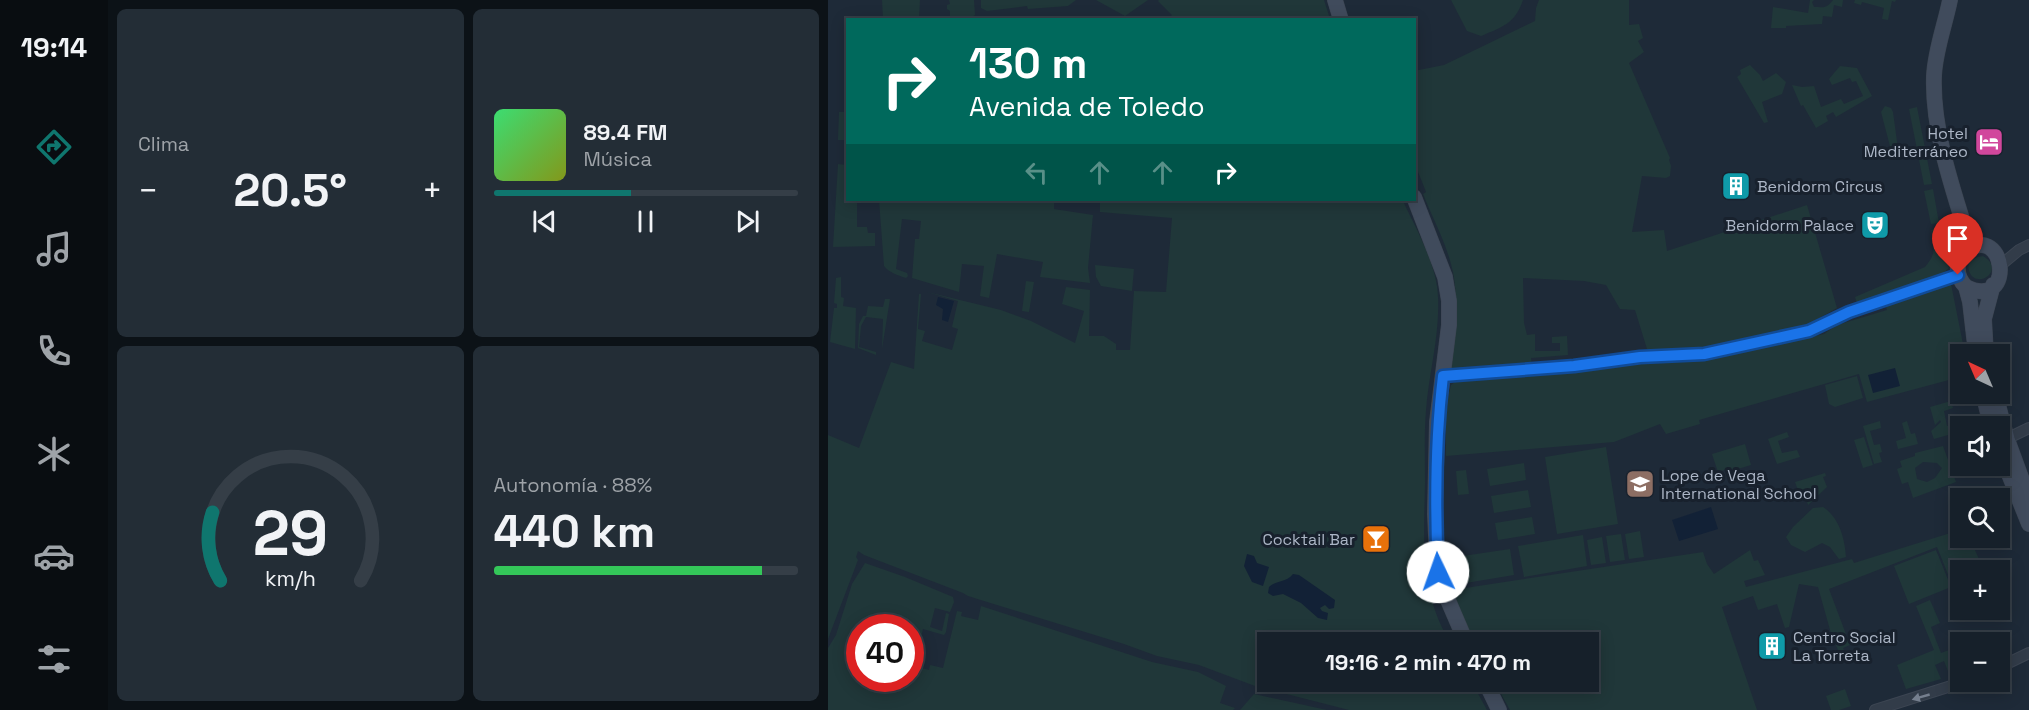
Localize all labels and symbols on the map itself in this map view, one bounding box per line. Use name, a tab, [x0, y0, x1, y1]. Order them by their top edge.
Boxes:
place label: Hotel Mediterráneo	[1864, 123, 1968, 162]
hotel icon: Hotel Mediterráneo	[1973, 126, 2005, 158]
building icon: Benidorm Circus	[1720, 170, 1752, 202]
place label: Benidorm Circus	[1757, 176, 1883, 197]
theatre icon: Benidorm Palace	[1859, 209, 1891, 241]
pin	[1932, 213, 1983, 275]
place label: Benidorm Palace	[1726, 215, 1854, 236]
north arrow	[1950, 344, 2010, 404]
place label: Lope de Vega International School	[1661, 465, 1817, 504]
school or university icon: Lope de Vega International School	[1624, 468, 1656, 500]
bar icon: Cocktail Bar	[1360, 523, 1392, 555]
place label: Cocktail Bar	[1262, 529, 1355, 550]
position arrow	[1406, 540, 1470, 604]
speed limit sign: 40	[846, 614, 924, 692]
place label: Centro Social La Torreta	[1793, 627, 1896, 666]
building icon: Centro Social La Torreta	[1756, 630, 1788, 662]
one-way arrow	[1912, 692, 1931, 702]

